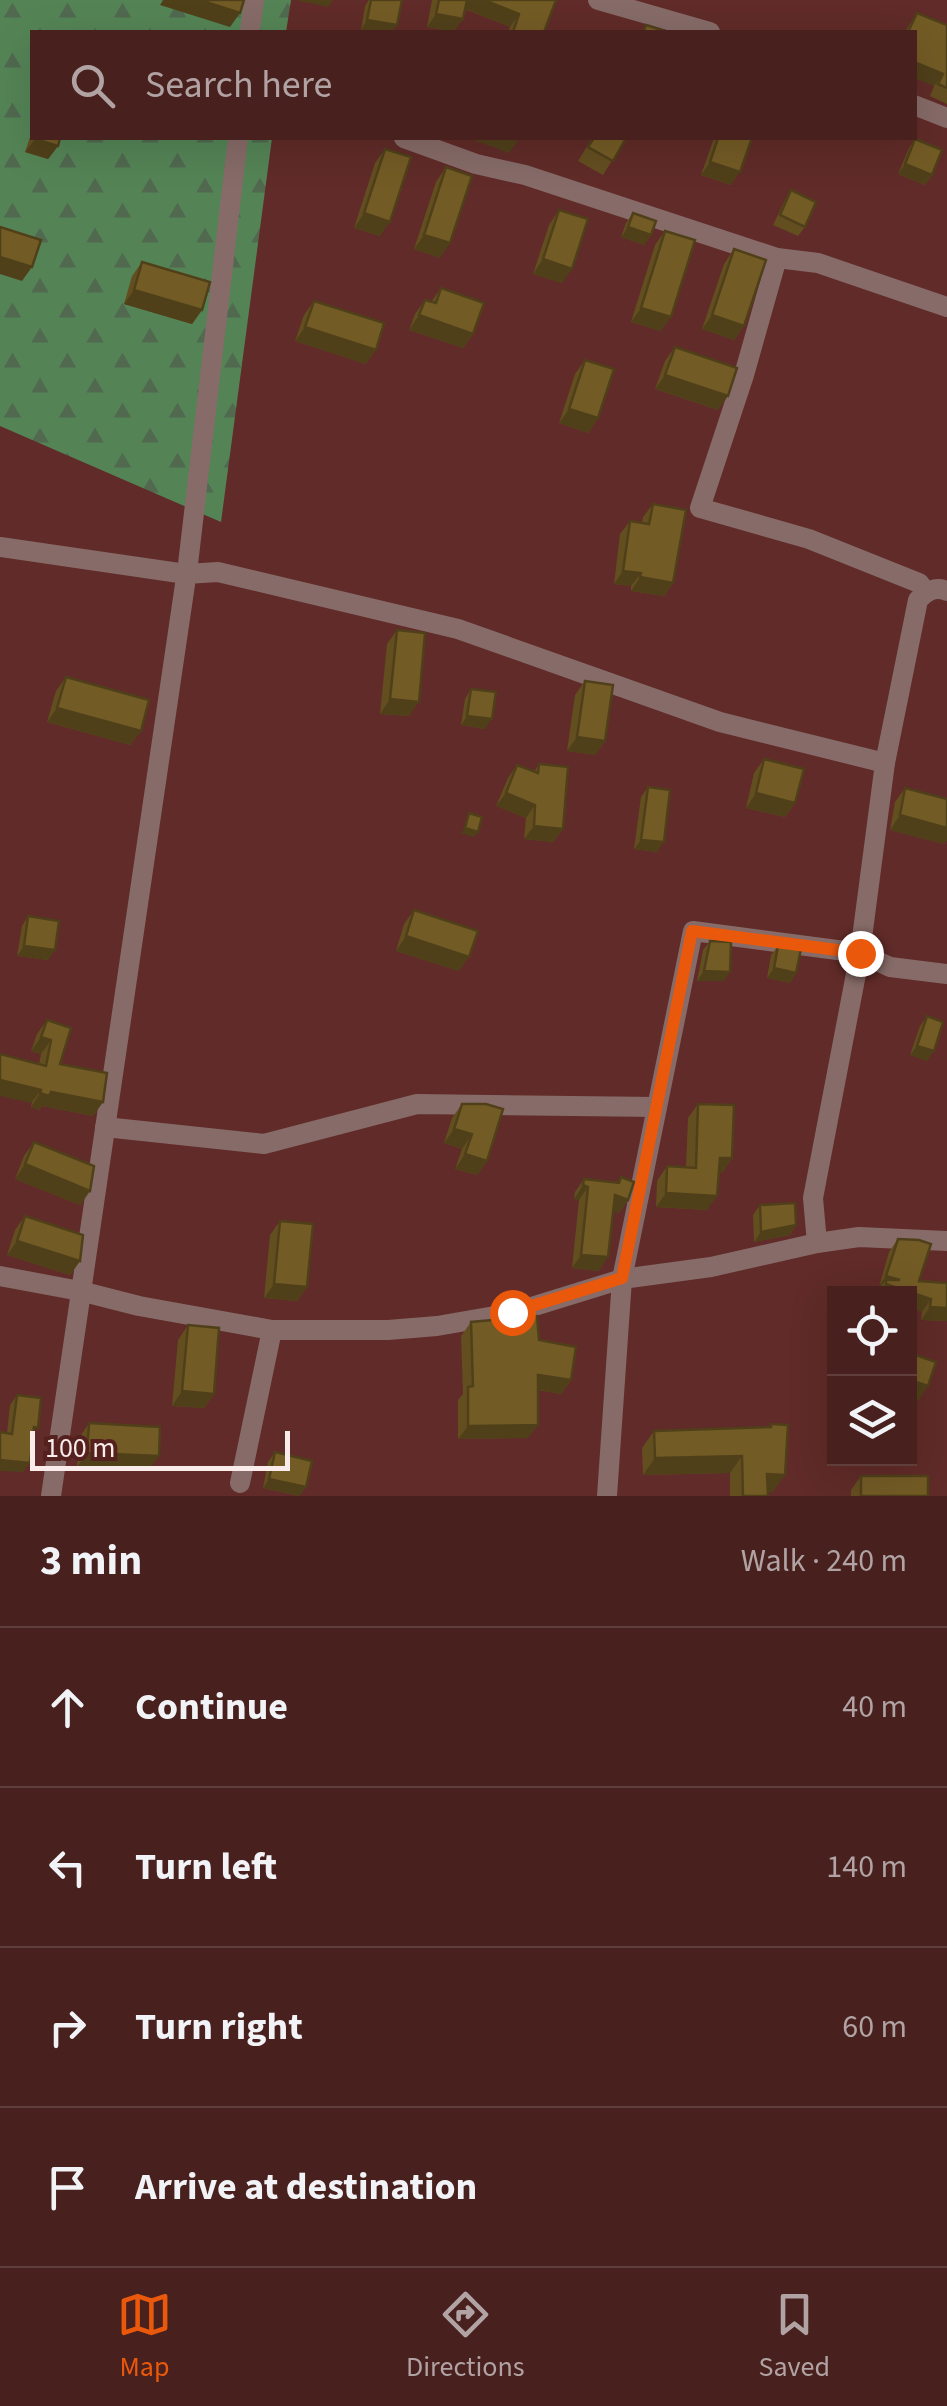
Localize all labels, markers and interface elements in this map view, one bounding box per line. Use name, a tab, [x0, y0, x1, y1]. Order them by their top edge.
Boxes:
search box	[30, 30, 917, 140]
icon: search	[65, 58, 120, 113]
text: Search here	[145, 58, 332, 112]
route end	[838, 931, 884, 977]
map controls	[827, 1286, 917, 1466]
button: locate	[827, 1286, 917, 1376]
route start	[490, 1290, 536, 1336]
button: layers	[827, 1376, 917, 1466]
scale bar	[30, 1426, 290, 1470]
text: 100 m	[45, 1428, 116, 1468]
text: 3 min	[40, 1531, 142, 1591]
text: Walk · 240 m	[741, 1538, 907, 1584]
icon: ahead	[40, 1680, 95, 1735]
text: Continue	[135, 1680, 288, 1734]
text: 40 m	[842, 1684, 907, 1730]
icon: left	[40, 1840, 95, 1895]
text: Turn left	[135, 1840, 277, 1894]
text: 140 m	[826, 1844, 907, 1890]
icon: right	[40, 2000, 95, 2055]
text: Turn right	[135, 2000, 303, 2054]
text: 60 m	[842, 2004, 907, 2050]
icon: arrive	[40, 2160, 95, 2215]
text: Arrive at destination	[135, 2160, 477, 2214]
tab: Map	[117, 2287, 172, 2387]
tab: Directions	[406, 2287, 525, 2387]
tab: Saved	[759, 2287, 830, 2387]

